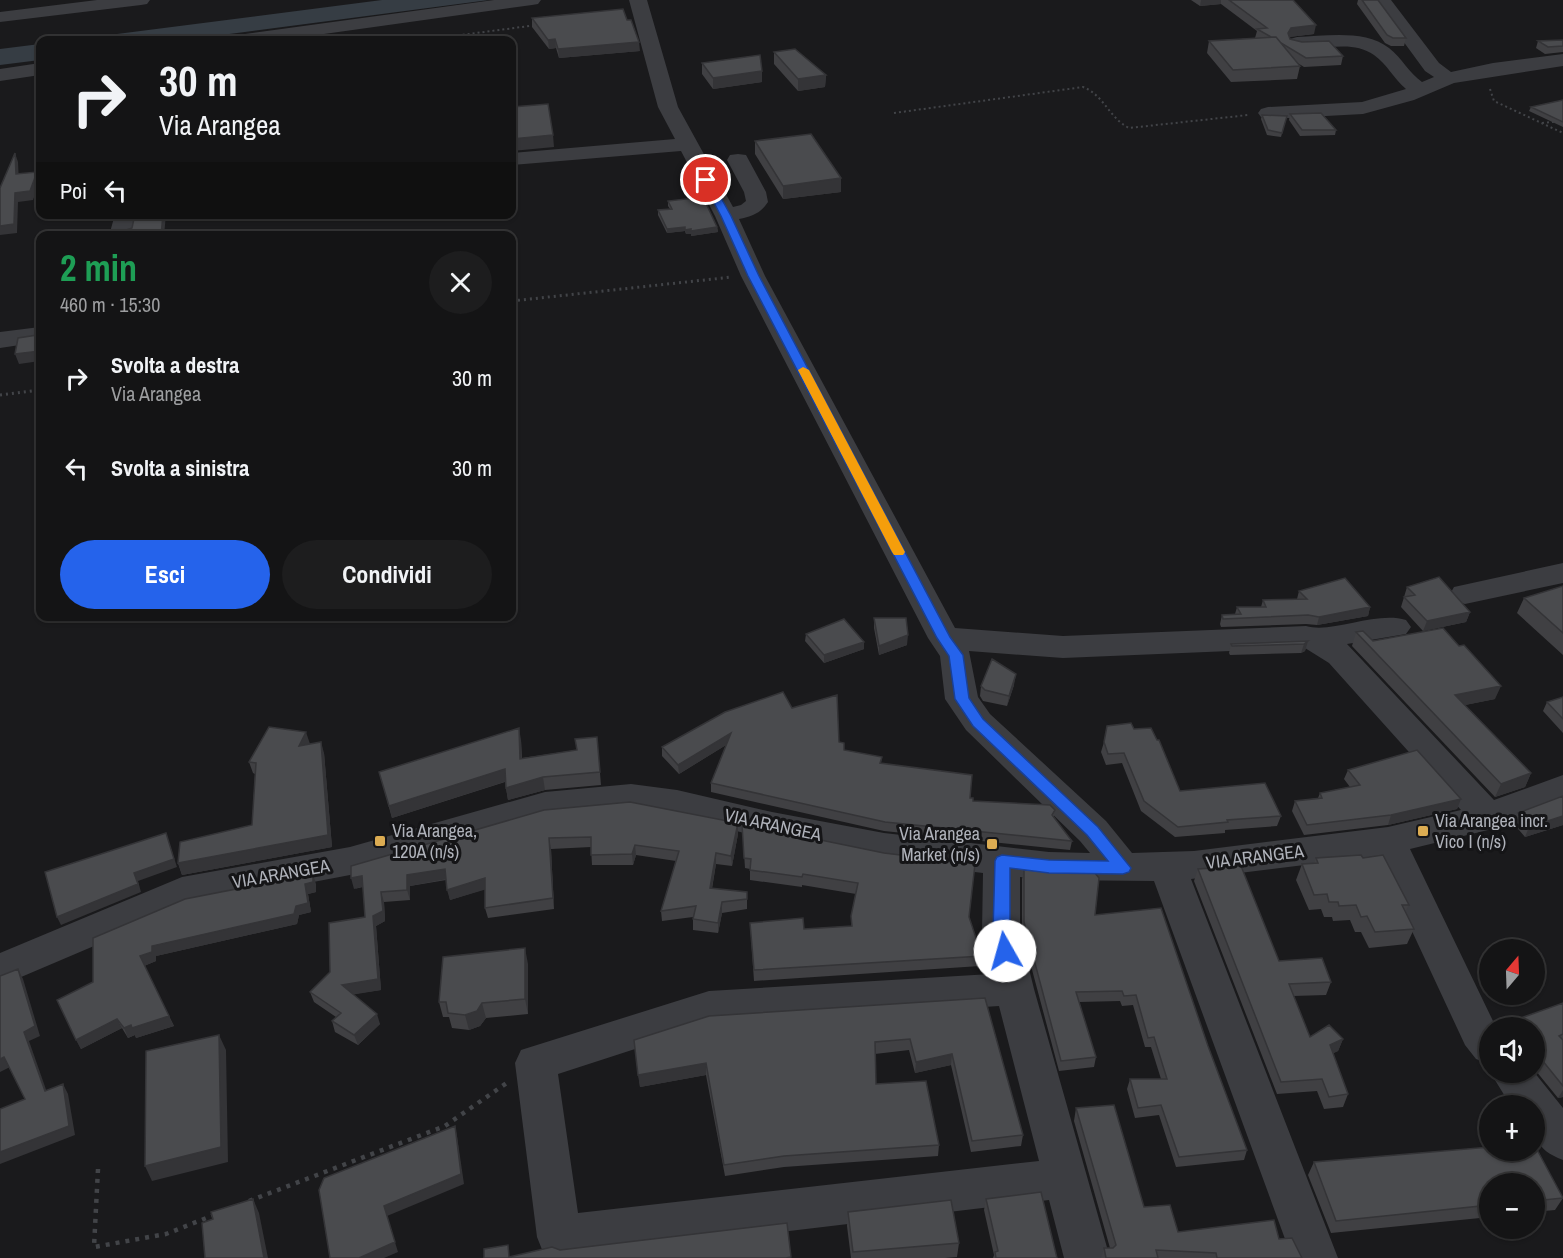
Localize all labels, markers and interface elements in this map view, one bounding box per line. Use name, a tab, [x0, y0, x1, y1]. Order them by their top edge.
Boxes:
text: 30 m	[159, 53, 238, 109]
icon: right	[60, 60, 138, 138]
text: Via Arangea	[159, 107, 281, 143]
pin	[680, 154, 731, 205]
icon: arrive	[689, 163, 722, 196]
icon: left	[99, 174, 132, 207]
text: Poi	[60, 176, 87, 206]
text: 2 min	[60, 244, 137, 292]
button: close	[429, 251, 492, 314]
text: 460 m · 15:30	[60, 291, 160, 318]
text: Svolta a destra	[111, 350, 239, 380]
icon: right	[60, 362, 93, 395]
text: 30 m	[452, 363, 492, 393]
text: Via Arangea	[111, 380, 201, 407]
icon: left	[60, 452, 93, 485]
text: Svolta a sinistra	[111, 453, 249, 483]
text: 30 m	[452, 453, 492, 483]
button: Esci	[60, 540, 270, 609]
button: Condividi	[282, 540, 492, 609]
street label: VIA ARANGEA	[722, 802, 824, 847]
place label: Via Arangea incr. Vico I (n/s)	[1435, 808, 1548, 854]
place label: Via Arangea, 120A (n/s)	[392, 818, 477, 864]
place label: Via Arangea Market (n/s)	[899, 821, 980, 867]
marker: Via Arangea incr. Vico I (n/s)	[1416, 824, 1430, 838]
marker: Via Arangea, 120A (n/s)	[373, 834, 387, 848]
marker: Via Arangea Market (n/s)	[985, 837, 999, 851]
street label: VIA ARANGEA	[1205, 838, 1305, 875]
street label: VIA ARANGEA	[230, 853, 332, 894]
position arrow	[973, 919, 1037, 983]
north arrow	[1479, 939, 1545, 1005]
map controls	[1479, 939, 1545, 1239]
button: sound	[1479, 1017, 1545, 1083]
button: +	[1479, 1095, 1545, 1161]
button: −	[1479, 1173, 1545, 1239]

